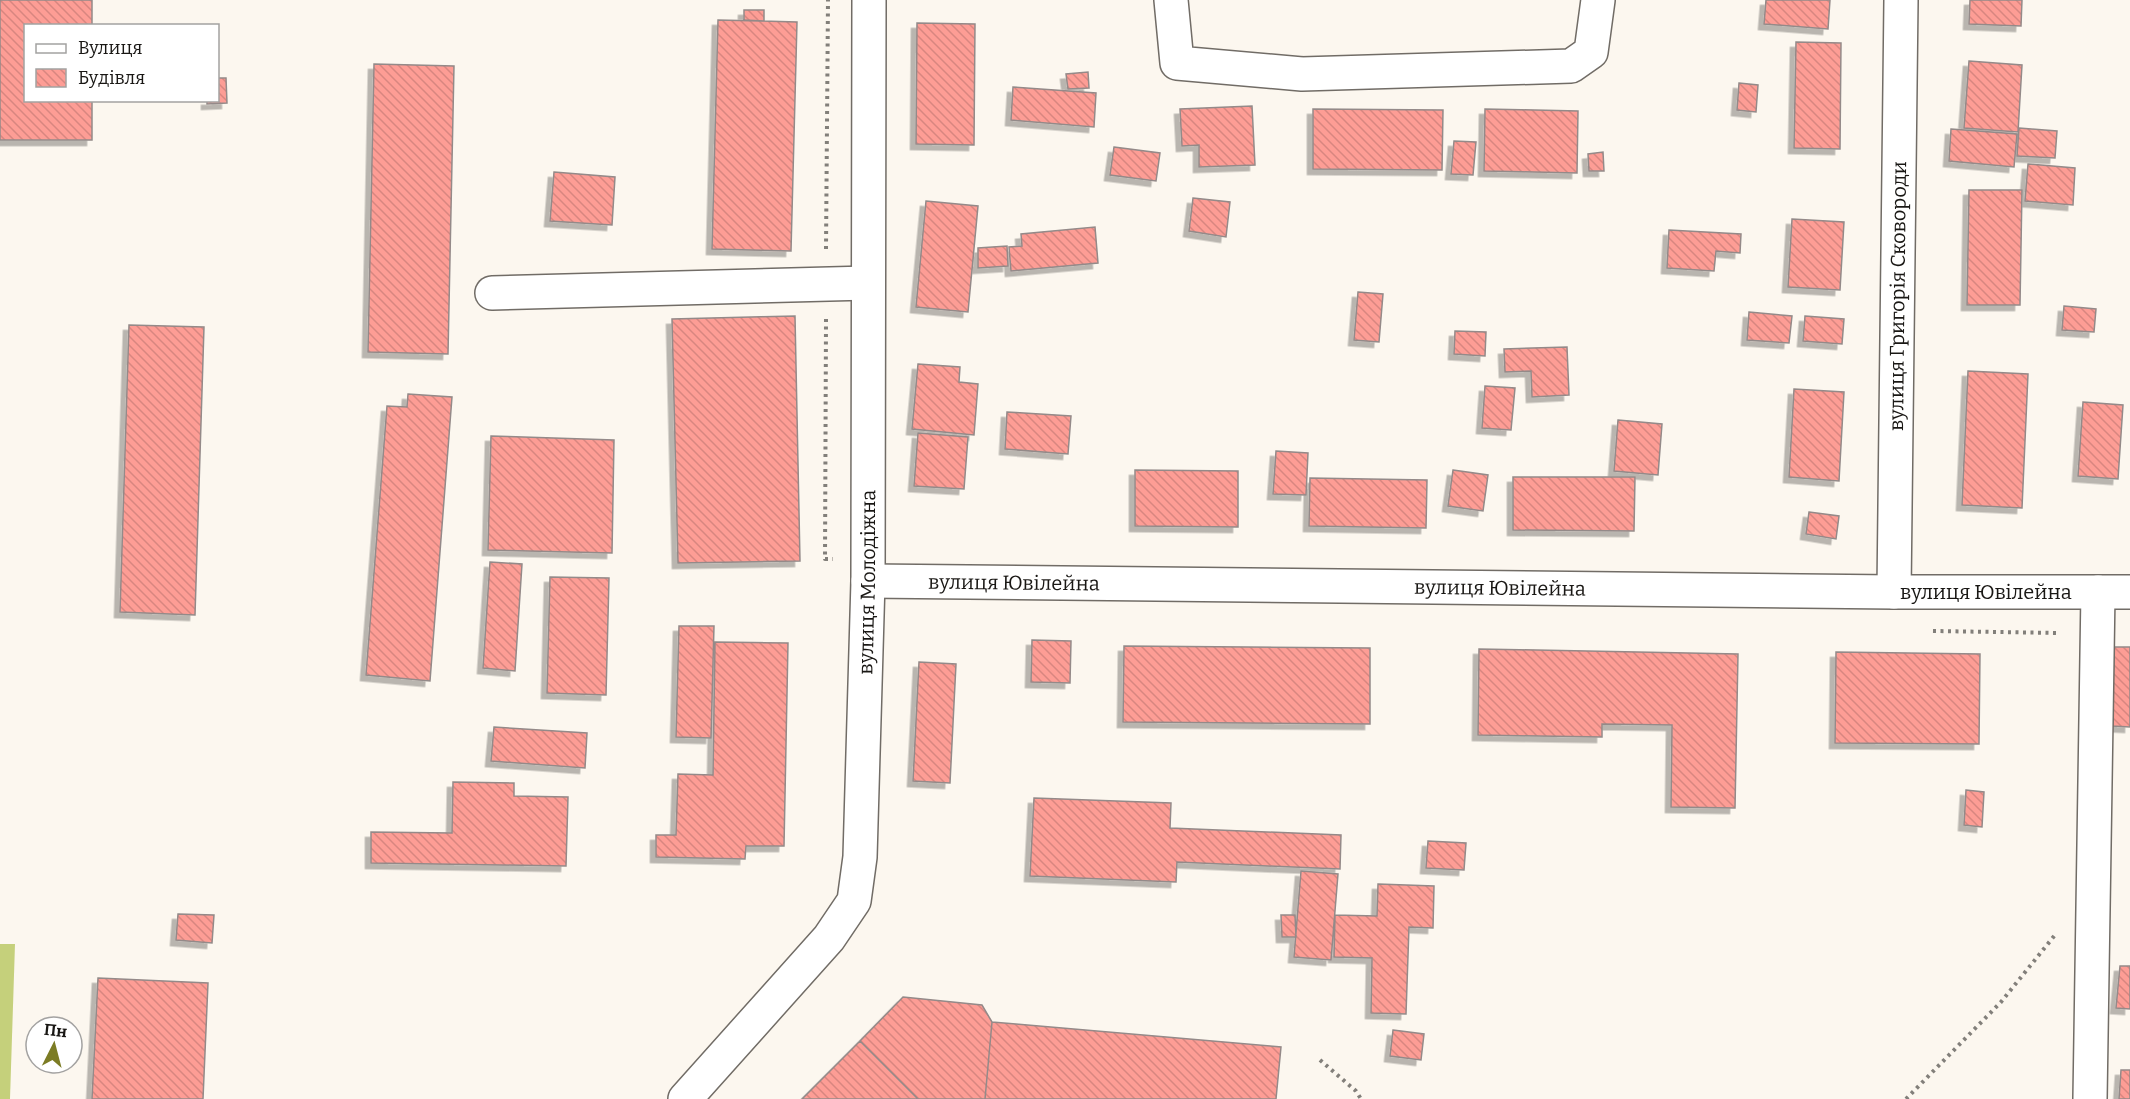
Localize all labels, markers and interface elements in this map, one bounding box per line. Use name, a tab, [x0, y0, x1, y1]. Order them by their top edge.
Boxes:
legend	[24, 24, 219, 102]
text: Вулиця	[78, 37, 142, 59]
text: Будівля	[78, 67, 145, 89]
street label: вулиця Григорія Сковороди	[1884, 161, 1911, 431]
street label: вулиця Молодіжна	[853, 490, 880, 675]
street label: вулиця Ювілейна	[928, 570, 1100, 595]
street label: вулиця Ювілейна	[1414, 575, 1586, 601]
street label: вулиця Ювілейна	[1900, 580, 2072, 604]
north arrow	[24, 1015, 84, 1075]
text: Пн	[43, 1020, 68, 1041]

